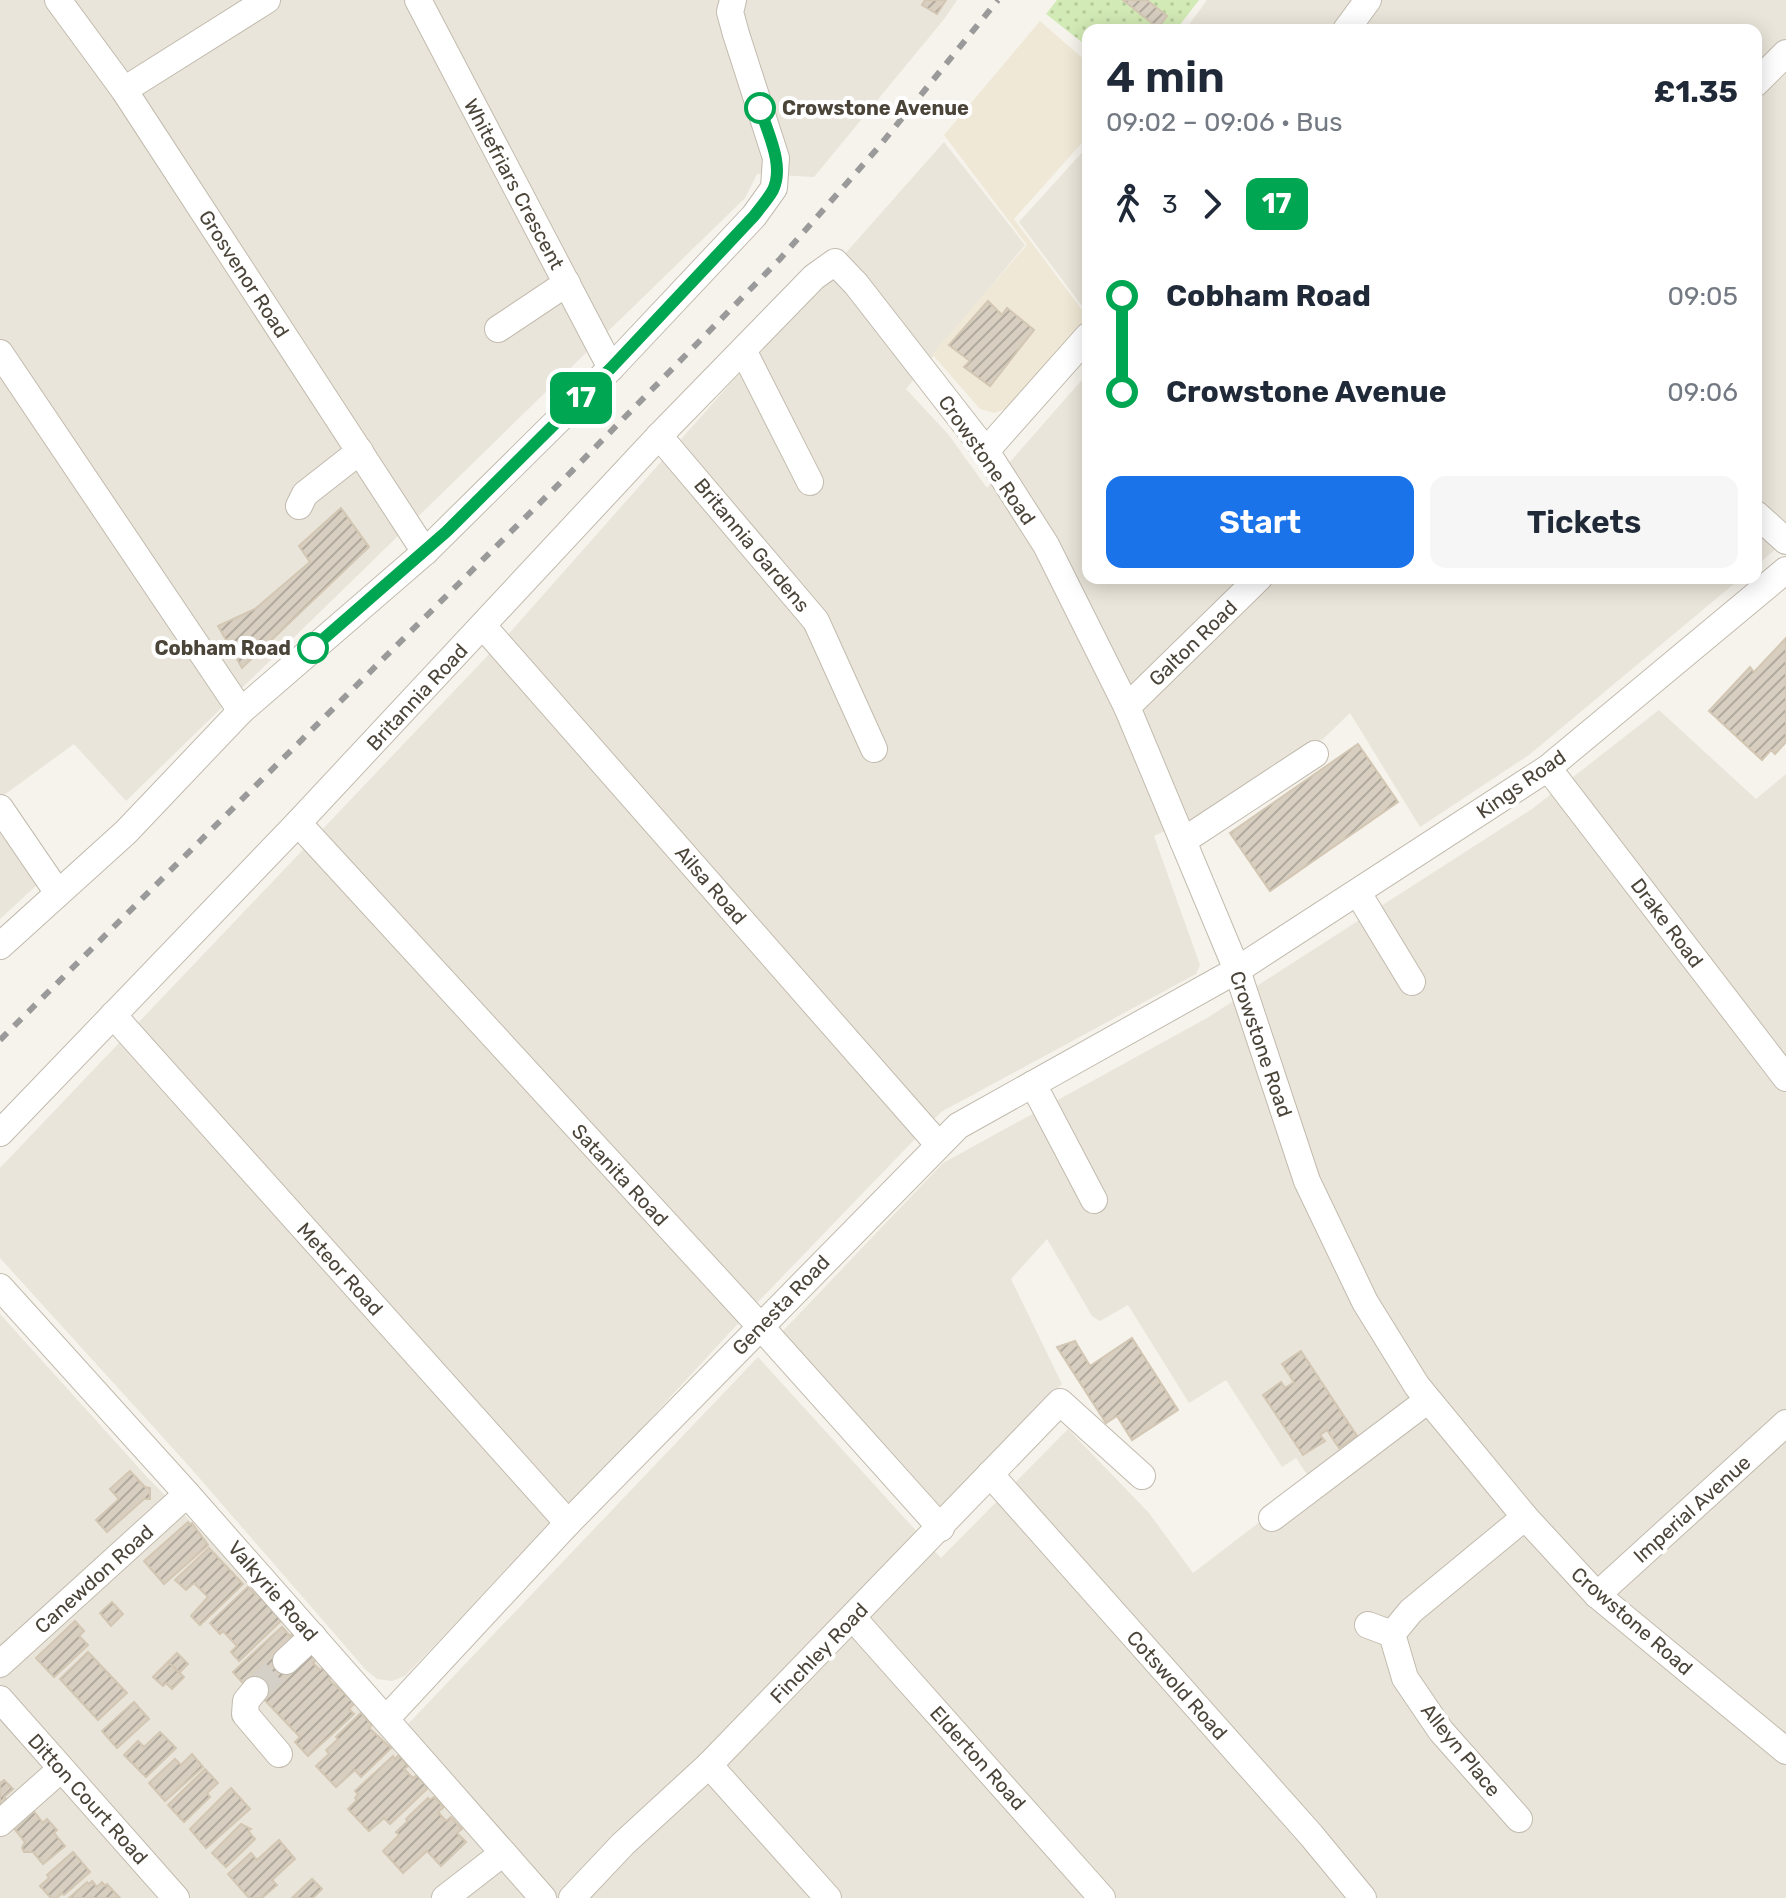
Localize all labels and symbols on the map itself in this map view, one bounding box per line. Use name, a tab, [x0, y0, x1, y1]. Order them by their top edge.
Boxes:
marker: Crowstone Avenue	[745, 93, 775, 123]
street label: Whitefriars Crescent	[459, 94, 569, 274]
place label: Crowstone Avenue	[782, 96, 969, 120]
street label: Grosvenor Road	[194, 206, 294, 342]
line badge: 17	[545, 372, 617, 424]
street label: Crowstone Road	[933, 391, 1041, 529]
street label: Britannia Gardens	[689, 473, 815, 617]
street label: Galton Road	[1144, 595, 1242, 691]
marker: Cobham Road	[298, 633, 328, 663]
place label: Cobham Road	[154, 636, 291, 660]
street label: Britannia Road	[361, 639, 473, 755]
street label: Kings Road	[1472, 745, 1570, 823]
street label: Ailsa Road	[670, 841, 752, 929]
street label: Drake Road	[1626, 874, 1708, 972]
street label: Crowstone Road	[1225, 968, 1297, 1120]
street label: Satanita Road	[567, 1119, 673, 1231]
street label: Meteor Road	[292, 1218, 388, 1320]
street label: Genesta Road	[727, 1250, 835, 1360]
street label: Imperial Avenue	[1629, 1450, 1755, 1568]
street label: Canewdon Road	[30, 1520, 158, 1638]
street label: Valkyrie Road	[223, 1536, 323, 1646]
street label: Crowstone Road	[1566, 1562, 1698, 1680]
street label: Finchley Road	[765, 1598, 873, 1708]
street label: Cotswold Road	[1122, 1625, 1232, 1745]
street label: Alleyn Place	[1416, 1699, 1506, 1801]
street label: Elderton Road	[925, 1701, 1031, 1815]
street label: Ditton Court Road	[23, 1729, 153, 1869]

